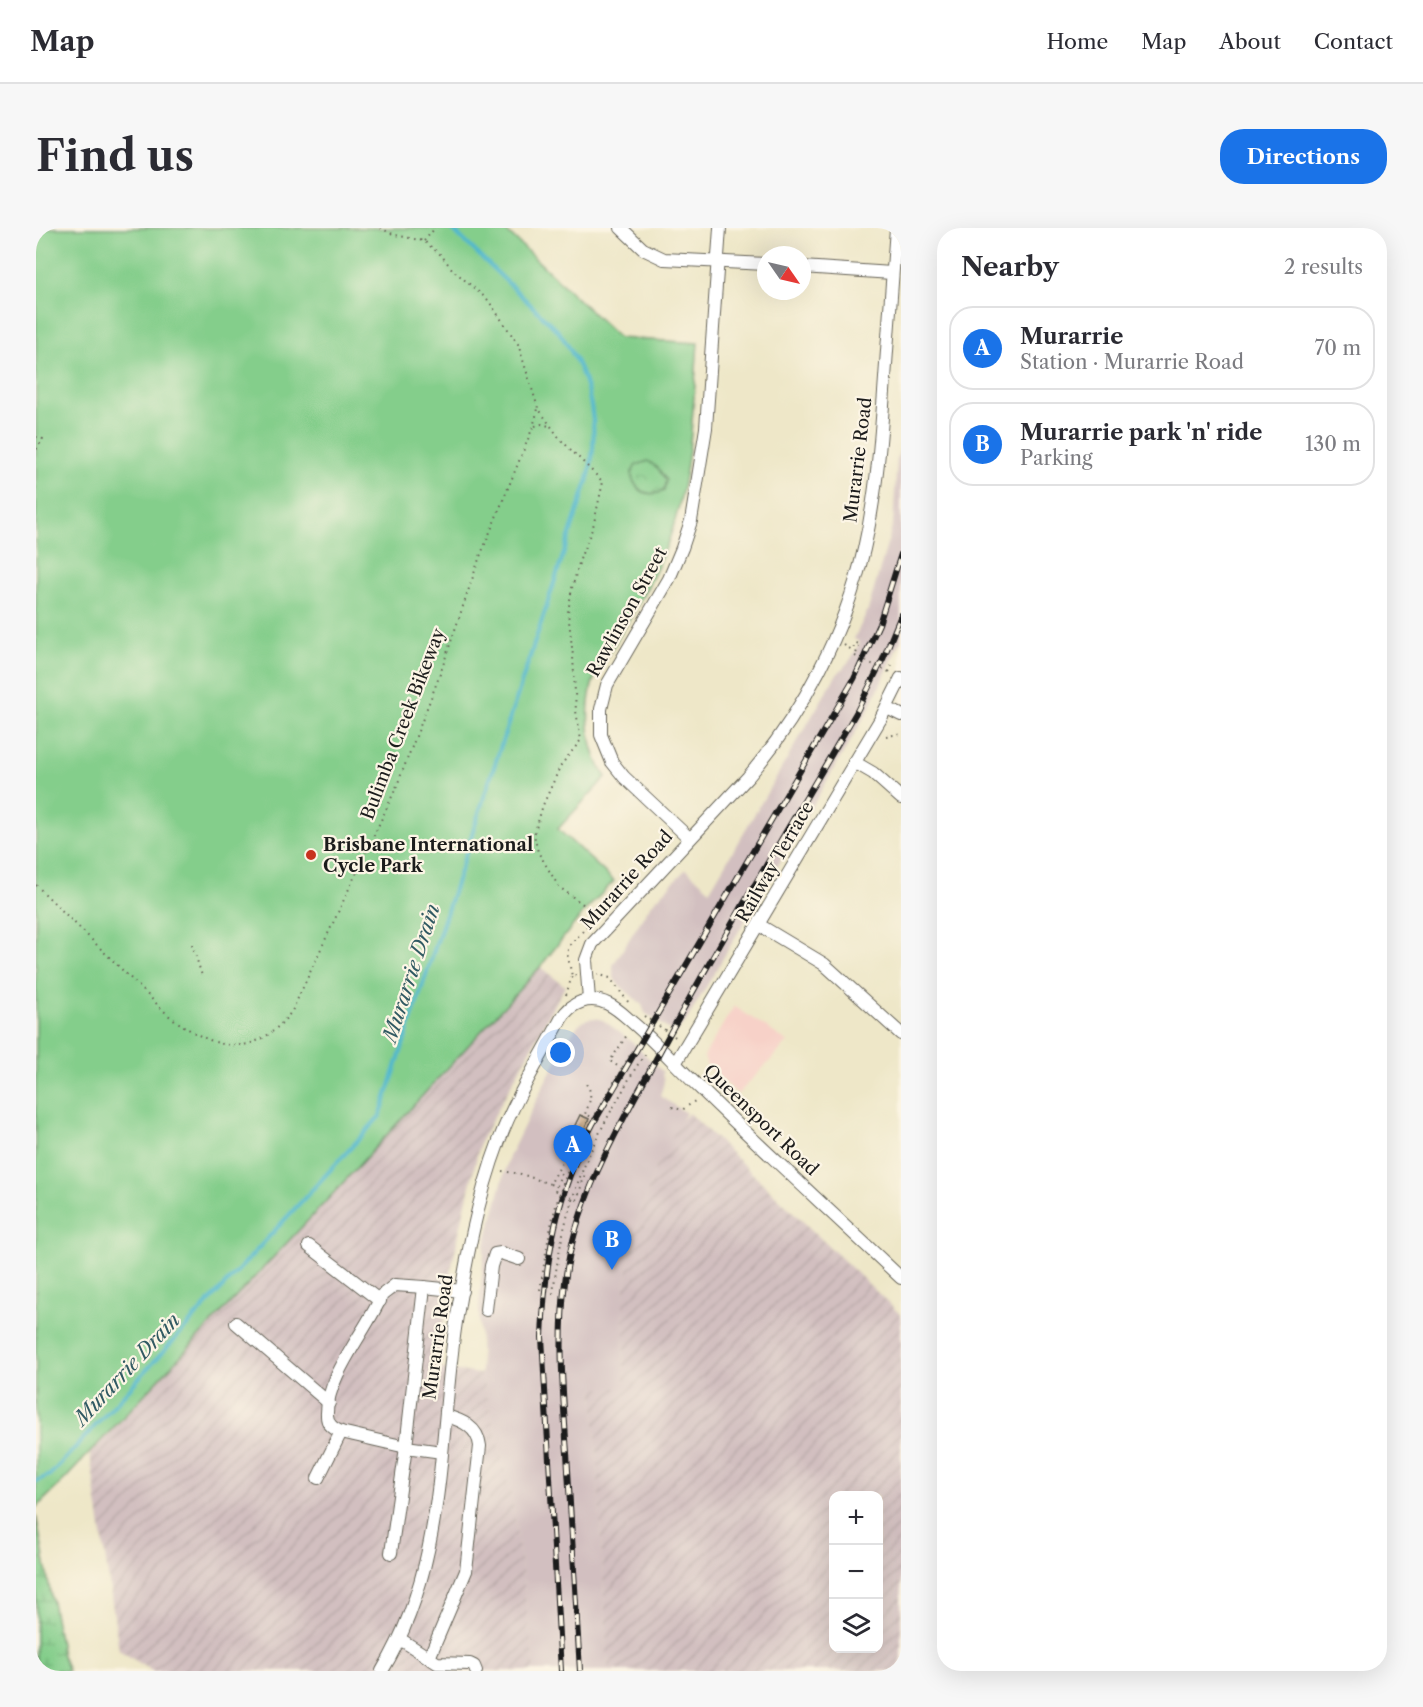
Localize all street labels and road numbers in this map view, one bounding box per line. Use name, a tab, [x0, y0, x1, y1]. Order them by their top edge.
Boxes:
street label: Murarrie Road	[839, 396, 877, 524]
street label: Rawlinson Street	[582, 543, 672, 681]
street label: Bulimba Creek Bikeway	[356, 624, 450, 823]
street label: Railway Terrace	[731, 797, 819, 927]
street label: Murarrie Road	[577, 826, 677, 934]
street label: Queensport Road	[699, 1060, 823, 1180]
street label: Murarrie Road	[418, 1273, 458, 1401]

